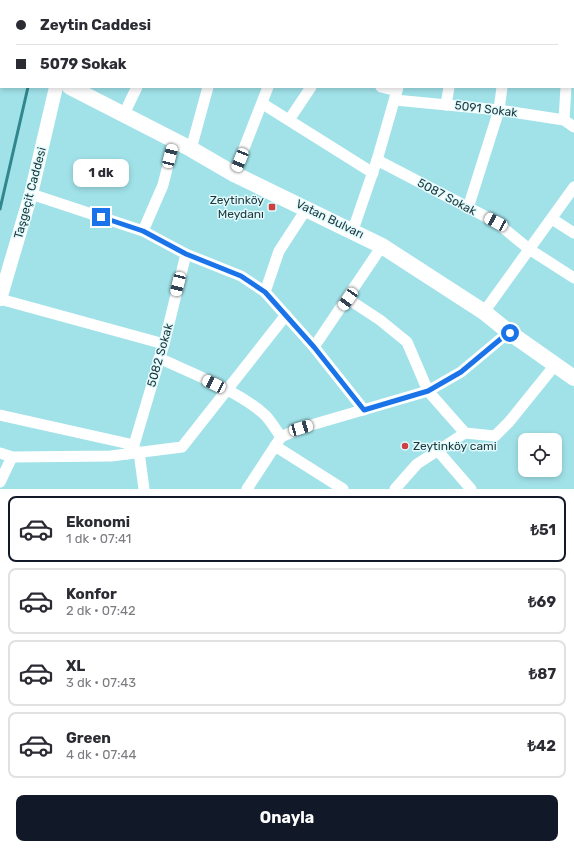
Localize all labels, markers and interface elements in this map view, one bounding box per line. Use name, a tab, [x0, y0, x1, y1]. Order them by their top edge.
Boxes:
text: Zeytin Caddesi	[40, 16, 151, 34]
text: 5079 Sokak	[40, 55, 127, 73]
street label: 5091 Sokak	[454, 98, 519, 120]
car	[161, 143, 179, 169]
street label: Taşgeçit Caddesi	[11, 146, 49, 240]
car	[230, 147, 250, 173]
callout: 1 dk	[73, 159, 129, 187]
text: 1 dk	[88, 165, 114, 180]
street label: 5087 Sokak	[415, 176, 480, 219]
place label: Zeytinköy Meydanı	[210, 193, 264, 221]
street label: Vatan Bulvarı	[294, 197, 366, 242]
marker: Zeytinköy Meydanı	[267, 202, 277, 212]
route end	[92, 208, 110, 226]
car	[483, 211, 509, 233]
car	[169, 271, 187, 297]
car	[336, 286, 360, 312]
street label: 5082 Sokak	[144, 321, 176, 388]
route start	[501, 324, 519, 342]
car	[201, 373, 227, 395]
car	[288, 419, 314, 437]
map controls	[518, 433, 562, 477]
button: locate	[518, 433, 562, 477]
place label: Zeytinköy cami	[413, 439, 497, 453]
marker: Zeytinköy cami	[400, 441, 410, 451]
icon: car	[18, 511, 54, 547]
text: Ekonomi	[66, 513, 130, 531]
text: ₺51	[530, 521, 556, 539]
text: 1 dk · 07:41	[66, 531, 131, 546]
icon: car	[18, 583, 54, 619]
text: Konfor	[66, 585, 117, 603]
text: ₺69	[528, 593, 556, 611]
text: 2 dk · 07:42	[66, 603, 136, 618]
icon: car	[18, 655, 54, 691]
text: XL	[66, 657, 85, 675]
text: ₺87	[529, 665, 556, 683]
text: 3 dk · 07:43	[66, 675, 136, 690]
icon: car	[18, 727, 54, 763]
text: Green	[66, 729, 111, 747]
text: ₺42	[527, 737, 556, 755]
text: 4 dk · 07:44	[66, 747, 137, 762]
button: Onayla	[16, 795, 558, 841]

